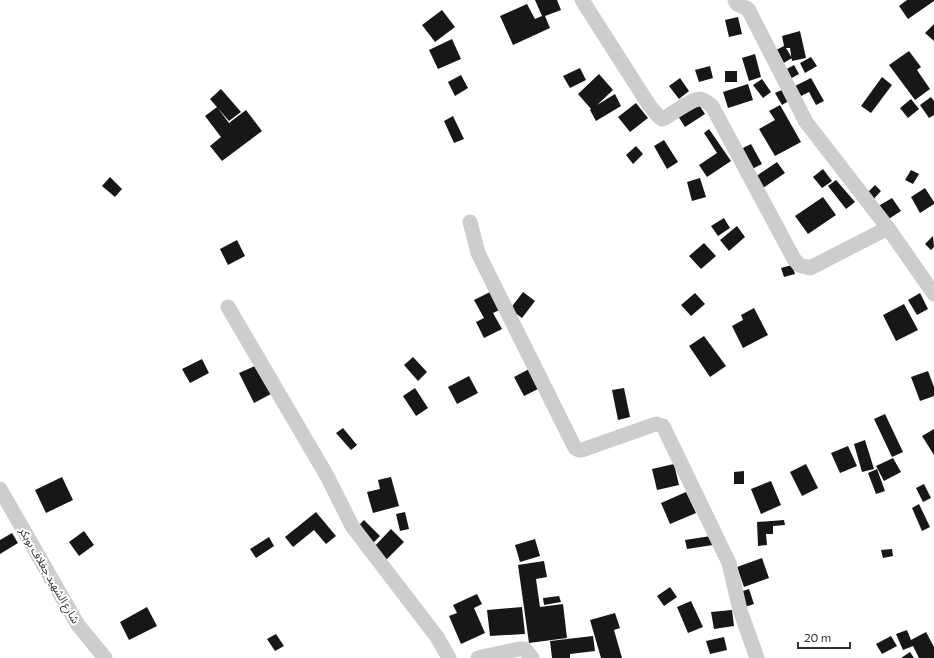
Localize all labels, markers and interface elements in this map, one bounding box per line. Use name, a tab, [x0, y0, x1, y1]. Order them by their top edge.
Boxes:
street label: شارع الشهيد جغلاف بوبكر	[15, 524, 83, 627]
scale bar	[798, 624, 850, 650]
text: 20 m	[804, 630, 831, 644]

